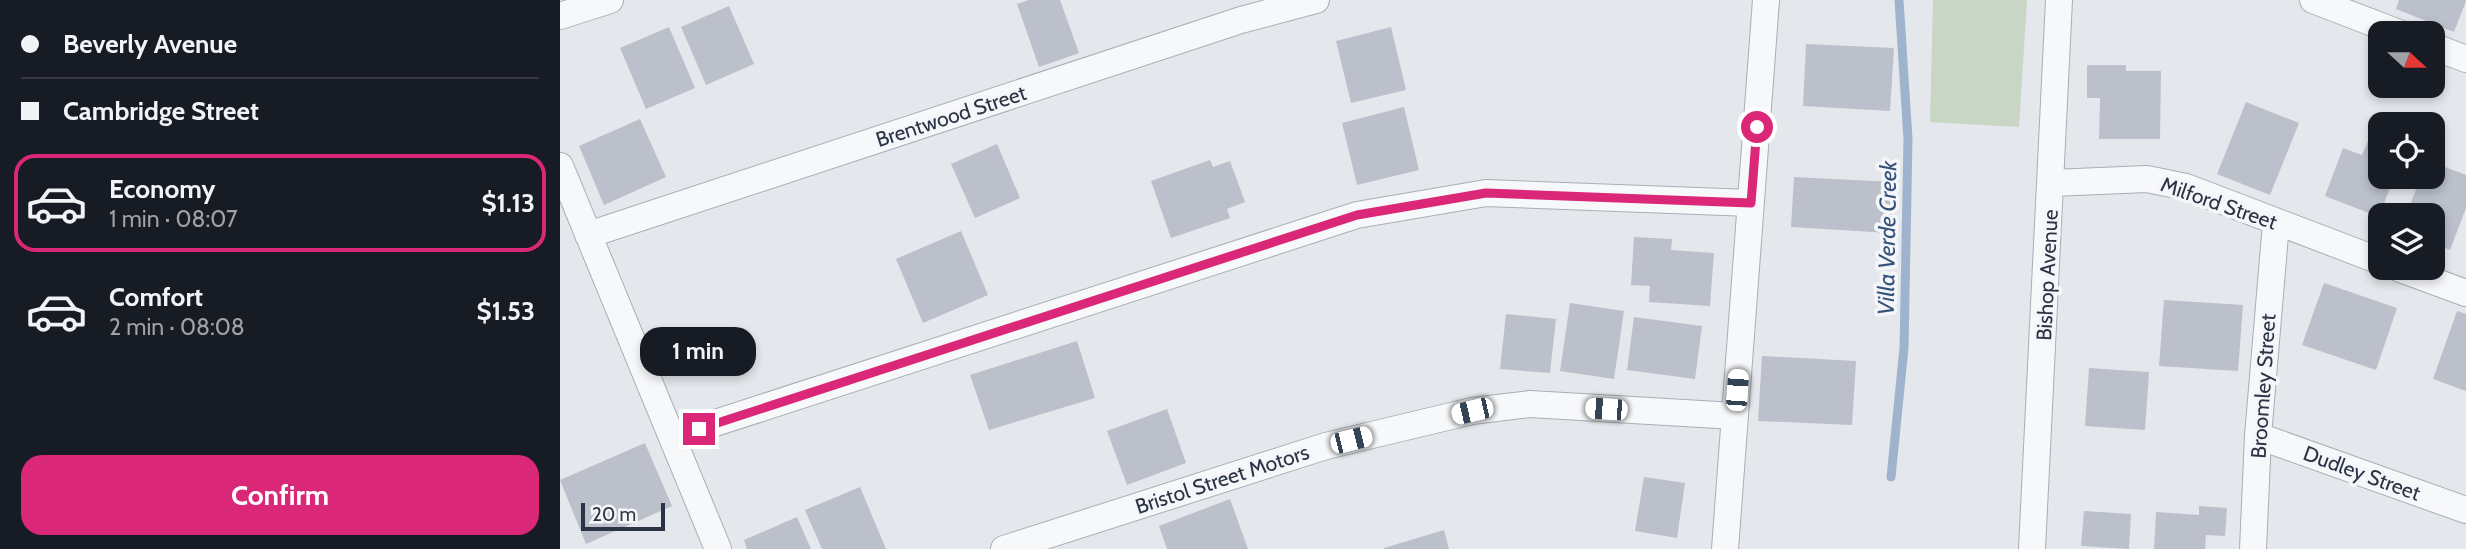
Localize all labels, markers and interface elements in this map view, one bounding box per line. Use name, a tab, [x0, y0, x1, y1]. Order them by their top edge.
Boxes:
north arrow	[2368, 21, 2445, 98]
map controls	[2368, 21, 2445, 280]
text: Beverly Avenue	[63, 28, 237, 60]
street label: Brentwood Street	[873, 80, 1029, 152]
text: Cambridge Street	[63, 95, 259, 127]
route start	[1741, 111, 1773, 143]
button: locate	[2368, 112, 2445, 189]
water label: Villa Verde Creek	[1872, 159, 1902, 315]
street label: Milford Street	[2158, 171, 2280, 235]
icon: car	[25, 172, 88, 235]
text: Economy	[109, 173, 215, 205]
text: $1.13	[481, 187, 535, 219]
button: layers	[2368, 203, 2445, 280]
text: 1 min · 08:07	[109, 205, 238, 233]
street label: Bishop Avenue	[2031, 208, 2063, 341]
icon: car	[25, 280, 88, 343]
text: Comfort	[109, 281, 203, 313]
text: $1.53	[477, 295, 535, 327]
text: 2 min · 08:08	[109, 313, 245, 341]
street label: Broomley Street	[2245, 313, 2281, 459]
callout: 1 min	[641, 328, 757, 376]
text: 1 min	[672, 337, 724, 365]
car	[1726, 368, 1749, 412]
car	[1450, 396, 1495, 426]
car	[1585, 397, 1628, 421]
route end	[683, 413, 715, 445]
car	[1329, 425, 1374, 455]
street label: Bristol Street Motors	[1132, 439, 1312, 519]
street label: Dudley Street	[2300, 440, 2424, 506]
button: Confirm	[21, 455, 539, 535]
scale bar	[581, 500, 665, 532]
text: 20 m	[592, 503, 636, 526]

